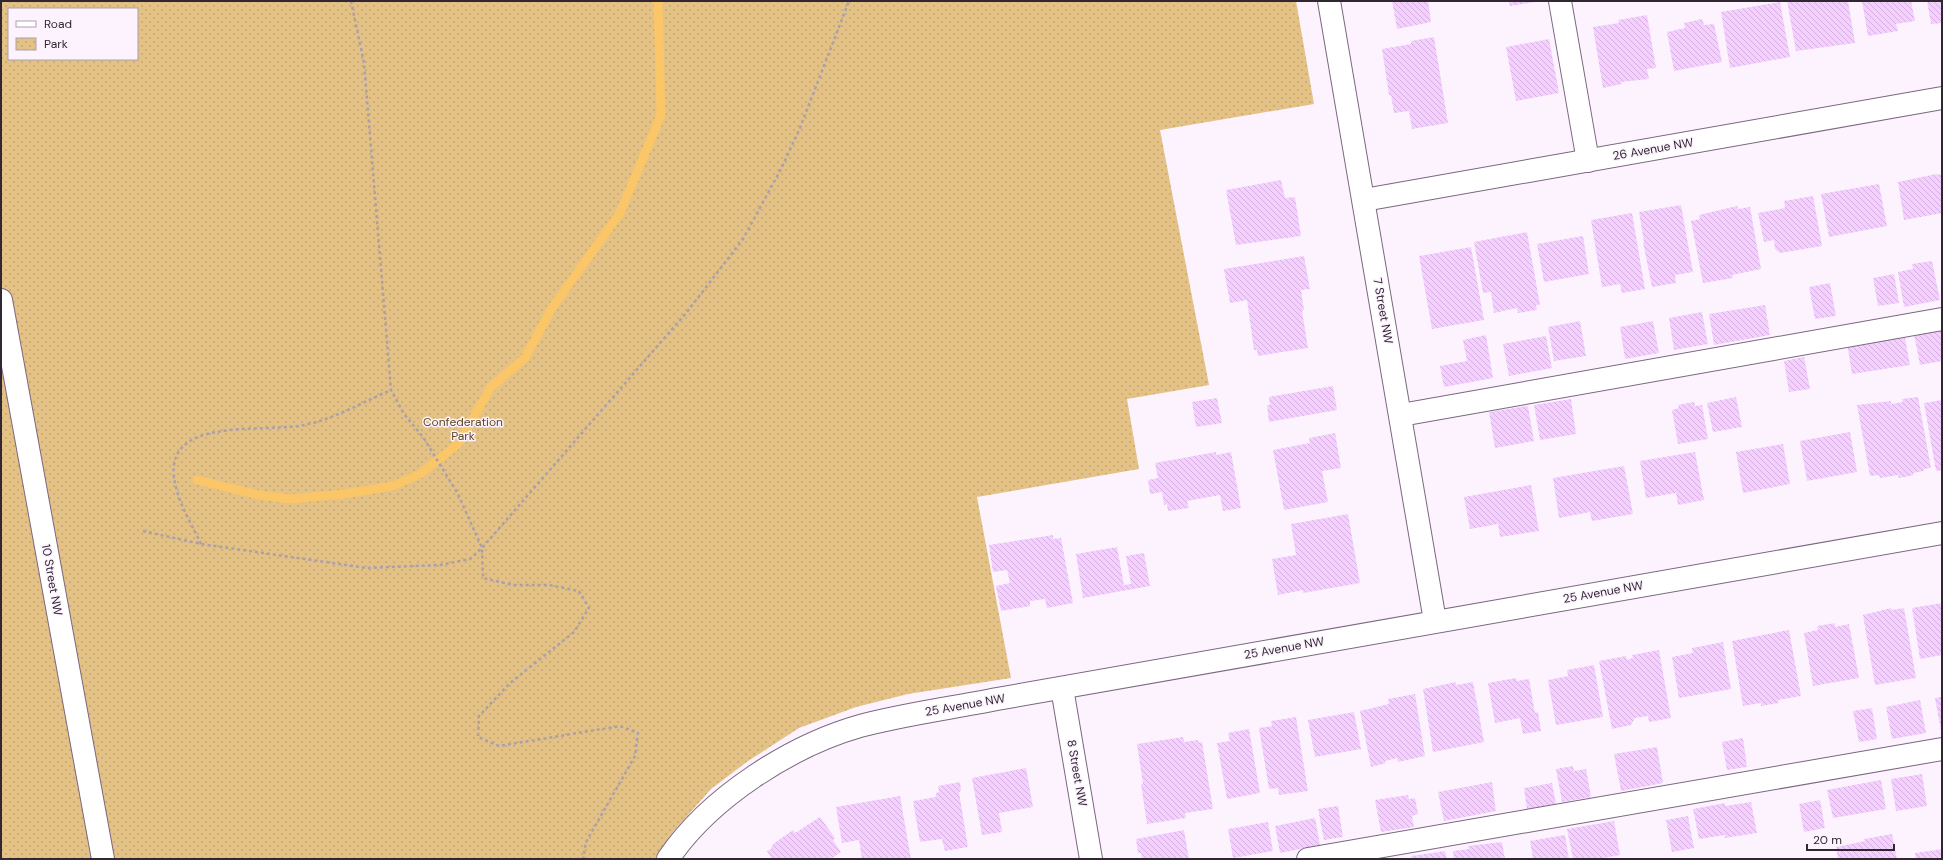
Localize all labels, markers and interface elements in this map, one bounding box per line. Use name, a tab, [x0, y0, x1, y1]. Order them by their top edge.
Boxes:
legend	[8, 8, 138, 60]
text: Road	[44, 16, 72, 32]
text: Park	[44, 36, 68, 52]
street label: 26 Avenue NW	[1611, 134, 1695, 164]
street label: 7 Street NW	[1369, 277, 1397, 346]
park label: Confederation Park	[423, 414, 503, 444]
street label: 10 Street NW	[38, 543, 66, 617]
street label: 25 Avenue NW	[1562, 577, 1645, 607]
street label: 25 Avenue NW	[1243, 633, 1326, 663]
street label: 25 Avenue NW	[924, 690, 1007, 720]
street label: 8 Street NW	[1063, 738, 1091, 808]
scale bar	[1807, 826, 1894, 852]
text: 20 m	[1813, 832, 1842, 848]

